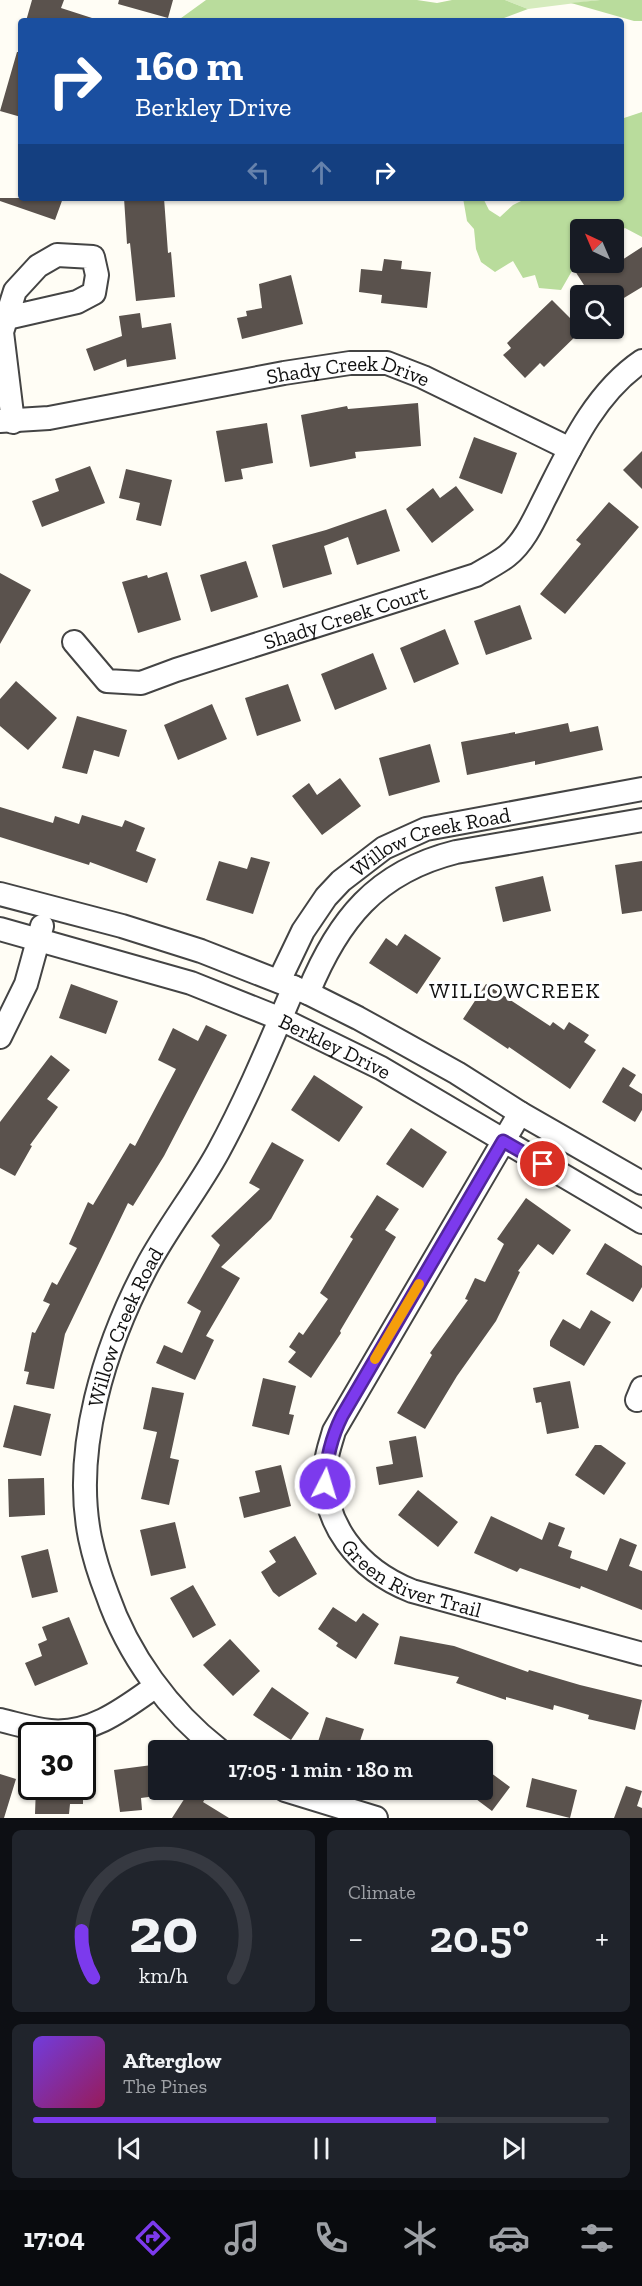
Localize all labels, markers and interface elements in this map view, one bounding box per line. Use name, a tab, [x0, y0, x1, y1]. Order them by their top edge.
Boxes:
text: 160 m	[135, 40, 243, 91]
icon: right	[36, 42, 114, 120]
text: Berkley Drive	[135, 91, 291, 123]
icon: left	[242, 156, 275, 189]
icon: ahead	[305, 156, 338, 189]
icon: right	[368, 156, 401, 189]
north arrow	[570, 219, 624, 273]
map controls	[570, 219, 624, 339]
button: search	[570, 285, 624, 339]
street label: Shady Creek Drive	[264, 350, 435, 391]
street label: Shady Creek Court	[260, 579, 430, 654]
street label: Willow Creek Road	[346, 801, 513, 882]
district label: WILLOWCREEK	[429, 977, 601, 1004]
street label: Berkley Drive	[275, 1008, 396, 1084]
pin	[517, 1138, 568, 1189]
icon: arrive	[526, 1147, 559, 1180]
street label: Willow Creek Road	[82, 1242, 168, 1409]
position arrow	[293, 1452, 357, 1516]
street label: Green River Trail	[337, 1534, 485, 1622]
speed limit sign: 30	[18, 1722, 96, 1800]
text: 17:05 · 1 min · 180 m	[228, 1756, 413, 1783]
text: Climate	[348, 1880, 416, 1904]
text: 20	[129, 1893, 198, 1968]
text: 20.5°	[429, 1910, 529, 1964]
text: −	[348, 1918, 363, 1957]
text: +	[595, 1918, 609, 1957]
text: km/h	[139, 1963, 188, 1988]
text: Afterglow	[123, 2047, 221, 2074]
text: The Pines	[123, 2074, 207, 2098]
icon: previous	[113, 2132, 146, 2165]
icon: pause	[305, 2132, 338, 2165]
icon: next	[497, 2132, 530, 2165]
icon: directions	[132, 2217, 174, 2259]
icon: music	[221, 2217, 263, 2259]
icon: phone	[310, 2217, 352, 2259]
icon: climate	[399, 2217, 441, 2259]
icon: car	[488, 2217, 530, 2259]
icon: filters	[576, 2217, 618, 2259]
text: 17:04	[23, 2222, 85, 2254]

